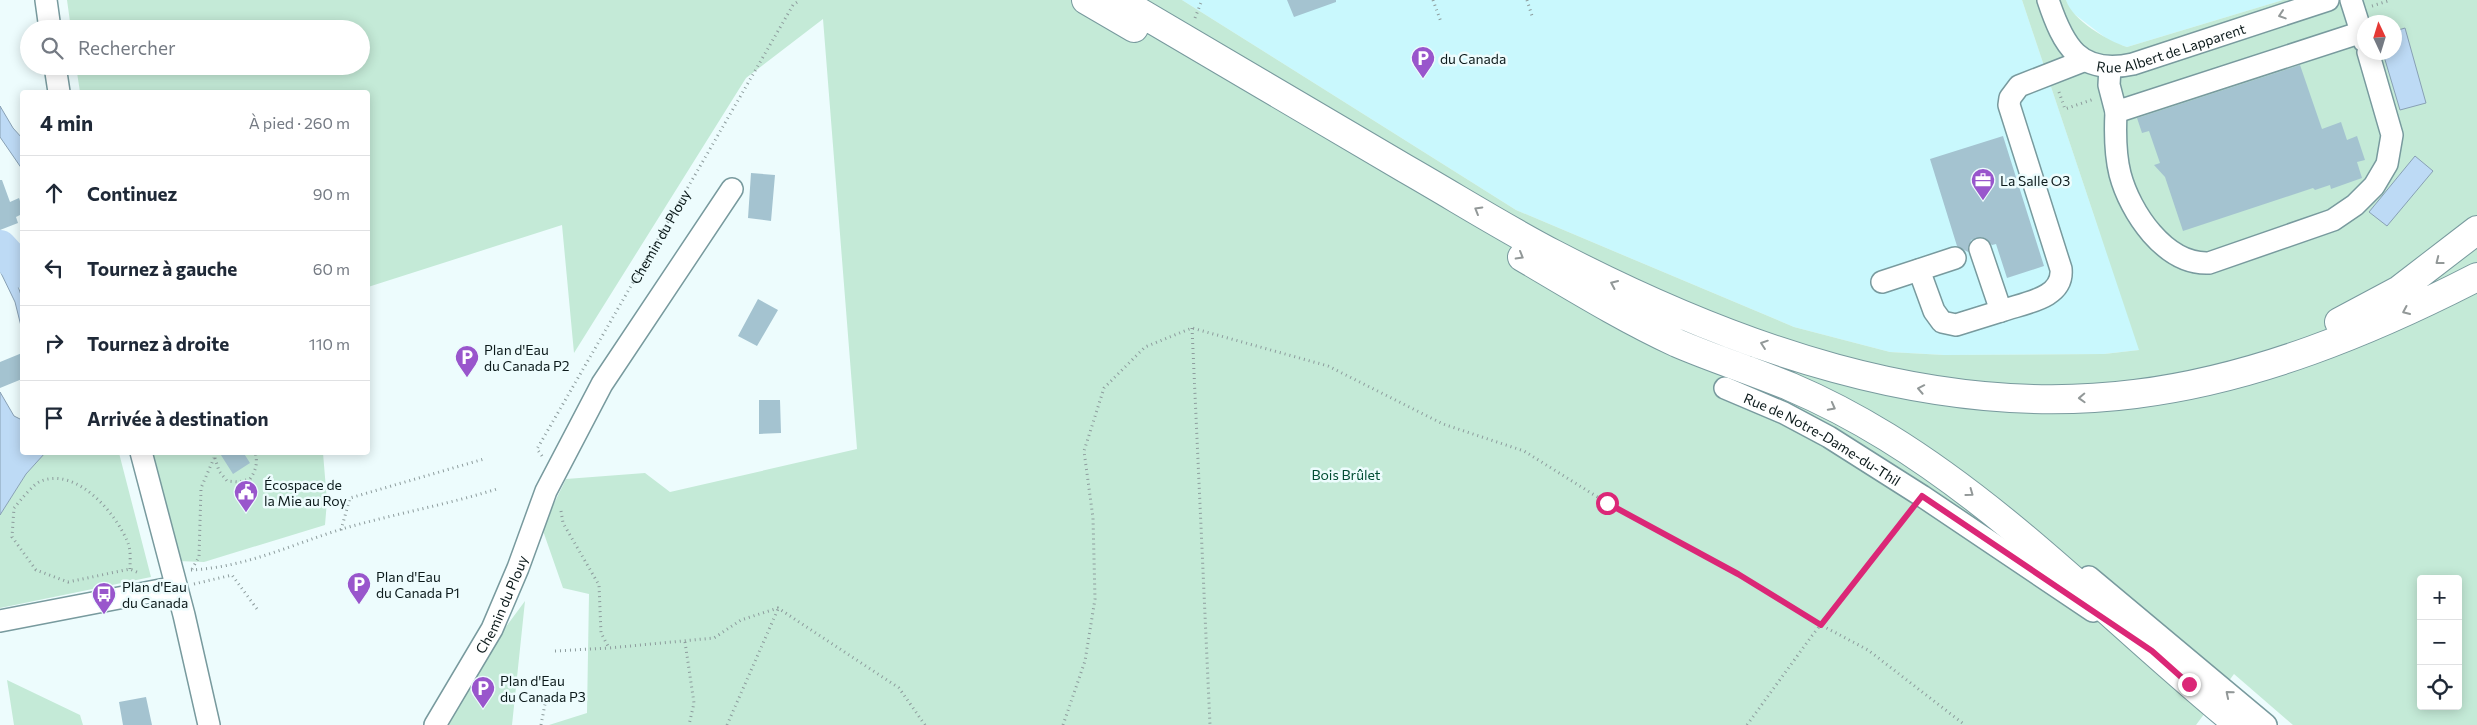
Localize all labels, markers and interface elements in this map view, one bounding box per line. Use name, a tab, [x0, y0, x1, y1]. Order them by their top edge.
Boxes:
one-way arrow	[2278, 10, 2286, 20]
north arrow	[2357, 15, 2402, 60]
street label: Rue Albert de Lapparent	[2095, 19, 2248, 75]
search box	[20, 20, 370, 75]
icon: search	[38, 34, 66, 62]
text: Rechercher	[78, 36, 176, 59]
parking icon: du Canada	[1410, 45, 1436, 79]
place label: du Canada	[1440, 50, 1506, 67]
text: 4 min	[40, 110, 93, 135]
text: À pied · 260 m	[249, 113, 350, 132]
office icon: La Salle O3	[1970, 167, 1996, 201]
place label: La Salle O3	[2000, 172, 2070, 189]
icon: ahead	[40, 179, 68, 207]
text: Continuez	[87, 182, 177, 205]
text: 90 m	[313, 184, 350, 203]
street label: Chemin du Plouy	[626, 186, 693, 287]
one-way arrow	[1474, 207, 1483, 217]
one-way arrow	[1515, 249, 1524, 259]
icon: left	[40, 254, 68, 282]
one-way arrow	[2436, 255, 2445, 263]
text: Tournez à gauche	[87, 257, 237, 280]
text: 60 m	[313, 259, 350, 278]
one-way arrow	[1610, 279, 1619, 290]
one-way arrow	[2402, 305, 2411, 316]
icon: right	[40, 329, 68, 357]
text: Tournez à droite	[87, 332, 229, 355]
text: 110 m	[309, 334, 350, 353]
one-way arrow	[1761, 340, 1769, 350]
place label: Plan d'Eau du Canada P2	[484, 341, 570, 374]
parking icon: Plan d'Eau du Canada P2	[454, 344, 480, 378]
one-way arrow	[1916, 384, 1925, 394]
street label: Rue de Notre-Dame-du-Thil	[1741, 389, 1904, 489]
one-way arrow	[2078, 393, 2086, 403]
one-way arrow	[1827, 401, 1836, 411]
icon: arrive	[40, 404, 68, 432]
text: Arrivée à destination	[87, 407, 269, 430]
park label: Bois Brûlet	[1311, 466, 1381, 483]
place label: Écospace de la Mie au Roy	[264, 476, 347, 509]
public building icon: Écospace de la Mie au Roy	[233, 479, 259, 513]
one-way arrow	[1964, 487, 1974, 496]
route start	[1596, 492, 1619, 515]
street label: Chemin du Plouy	[471, 553, 530, 656]
place label: Plan d'Eau du Canada P1	[376, 568, 460, 601]
parking icon: Plan d'Eau du Canada P1	[346, 571, 372, 605]
map controls	[2417, 575, 2462, 710]
button: +	[2417, 575, 2462, 620]
place label: Plan d'Eau du Canada	[122, 578, 188, 611]
bus stop icon: Plan d'Eau du Canada	[91, 581, 117, 615]
button: −	[2417, 620, 2462, 665]
button: locate	[2417, 665, 2462, 710]
place label: Plan d'Eau du Canada P3	[500, 672, 586, 705]
route end	[2178, 673, 2201, 696]
parking icon: Plan d'Eau du Canada P3	[470, 675, 496, 709]
one-way arrow	[2225, 691, 2234, 700]

